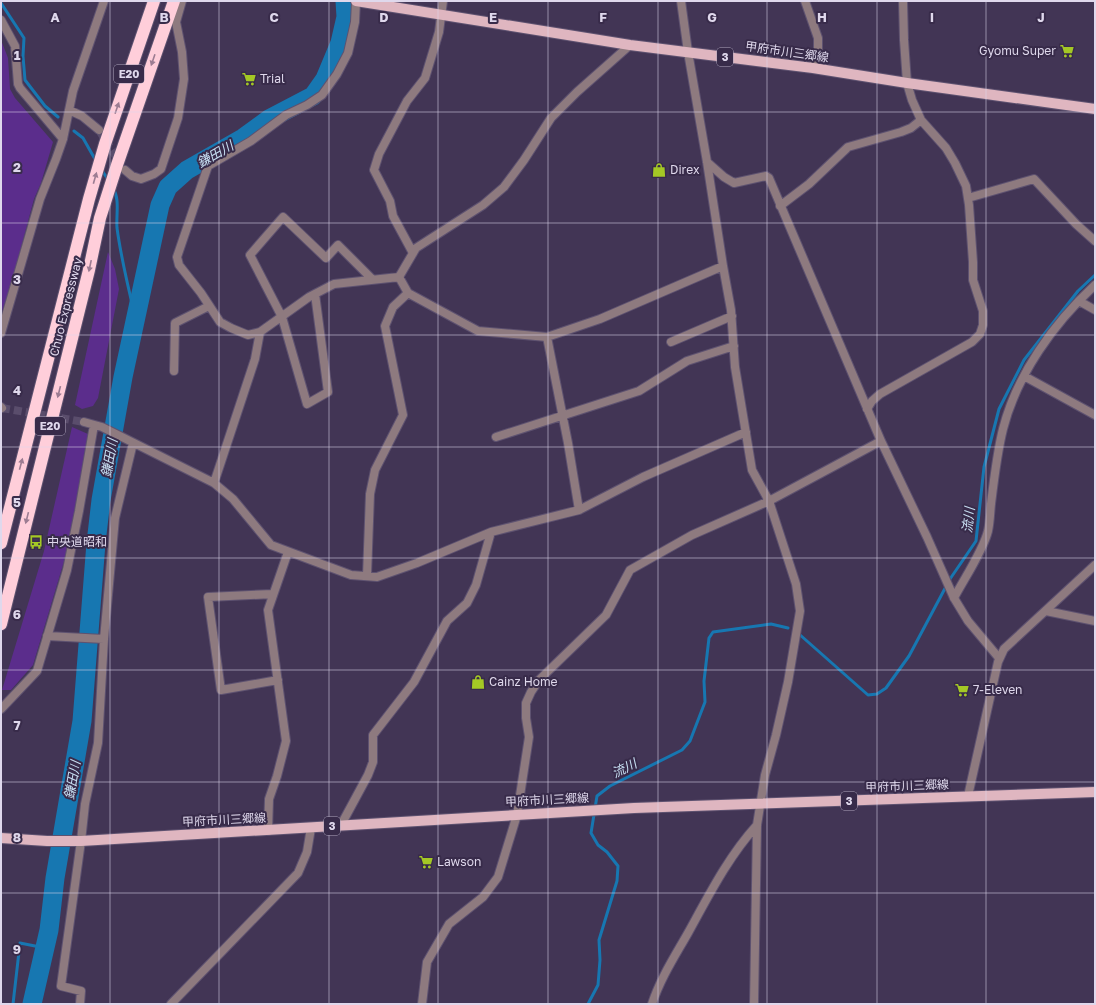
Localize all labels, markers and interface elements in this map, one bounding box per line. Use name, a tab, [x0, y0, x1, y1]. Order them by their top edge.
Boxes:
text: A	[50, 9, 60, 25]
text: B	[159, 9, 169, 25]
text: C	[269, 9, 279, 25]
text: D	[379, 9, 389, 25]
text: E	[489, 9, 497, 25]
text: F	[599, 9, 607, 25]
text: G	[707, 9, 717, 25]
text: H	[817, 9, 827, 25]
text: I	[930, 9, 934, 25]
text: J	[1037, 9, 1045, 25]
street label: 甲府市川三郷線	[744, 38, 830, 65]
place label: Gyomu Super	[979, 43, 1056, 58]
supermarket icon: Gyomu Super	[1059, 43, 1075, 59]
text: 1	[14, 47, 21, 63]
road number: 3	[717, 48, 733, 66]
one-way arrow	[150, 55, 156, 67]
road number: E20	[114, 65, 144, 83]
supermarket icon: Trial	[241, 71, 257, 87]
place label: Trial	[260, 71, 285, 86]
one-way arrow	[115, 101, 121, 113]
water label: 鎌田川	[194, 136, 238, 171]
text: 2	[13, 159, 21, 175]
shop icon: Direx	[651, 162, 667, 178]
place label: Direx	[670, 162, 700, 177]
one-way arrow	[92, 172, 98, 184]
street label: Chuo Expressway	[46, 256, 85, 358]
one-way arrow	[87, 259, 93, 272]
text: 3	[13, 271, 21, 287]
text: 4	[13, 382, 21, 398]
one-way arrow	[56, 386, 62, 398]
road number: E20	[35, 417, 65, 435]
water label: 鎌田川	[98, 435, 121, 479]
one-way arrow	[18, 458, 24, 470]
text: 5	[13, 494, 21, 510]
water label: 流川	[959, 504, 978, 534]
one-way arrow	[24, 512, 30, 524]
bus stop icon: 中央道昭和	[28, 534, 44, 550]
place label: 中央道昭和	[47, 534, 107, 549]
text: 6	[13, 606, 21, 622]
shop icon: Cainz Home	[470, 674, 486, 690]
place label: Cainz Home	[489, 674, 558, 689]
supermarket icon: 7-Eleven	[954, 682, 970, 698]
place label: 7-Eleven	[973, 682, 1023, 697]
text: 7	[13, 717, 21, 733]
water label: 流川	[609, 754, 641, 781]
water label: 鎌田川	[61, 757, 84, 801]
street label: 甲府市川三郷線	[865, 777, 949, 794]
street label: 甲府市川三郷線	[505, 790, 589, 809]
road number: 3	[841, 792, 857, 810]
street label: 甲府市川三郷線	[182, 810, 266, 829]
road number: 3	[324, 817, 340, 835]
text: 8	[13, 829, 21, 845]
supermarket icon: Lawson	[418, 854, 434, 870]
place label: Lawson	[437, 854, 481, 869]
text: 9	[13, 941, 21, 957]

